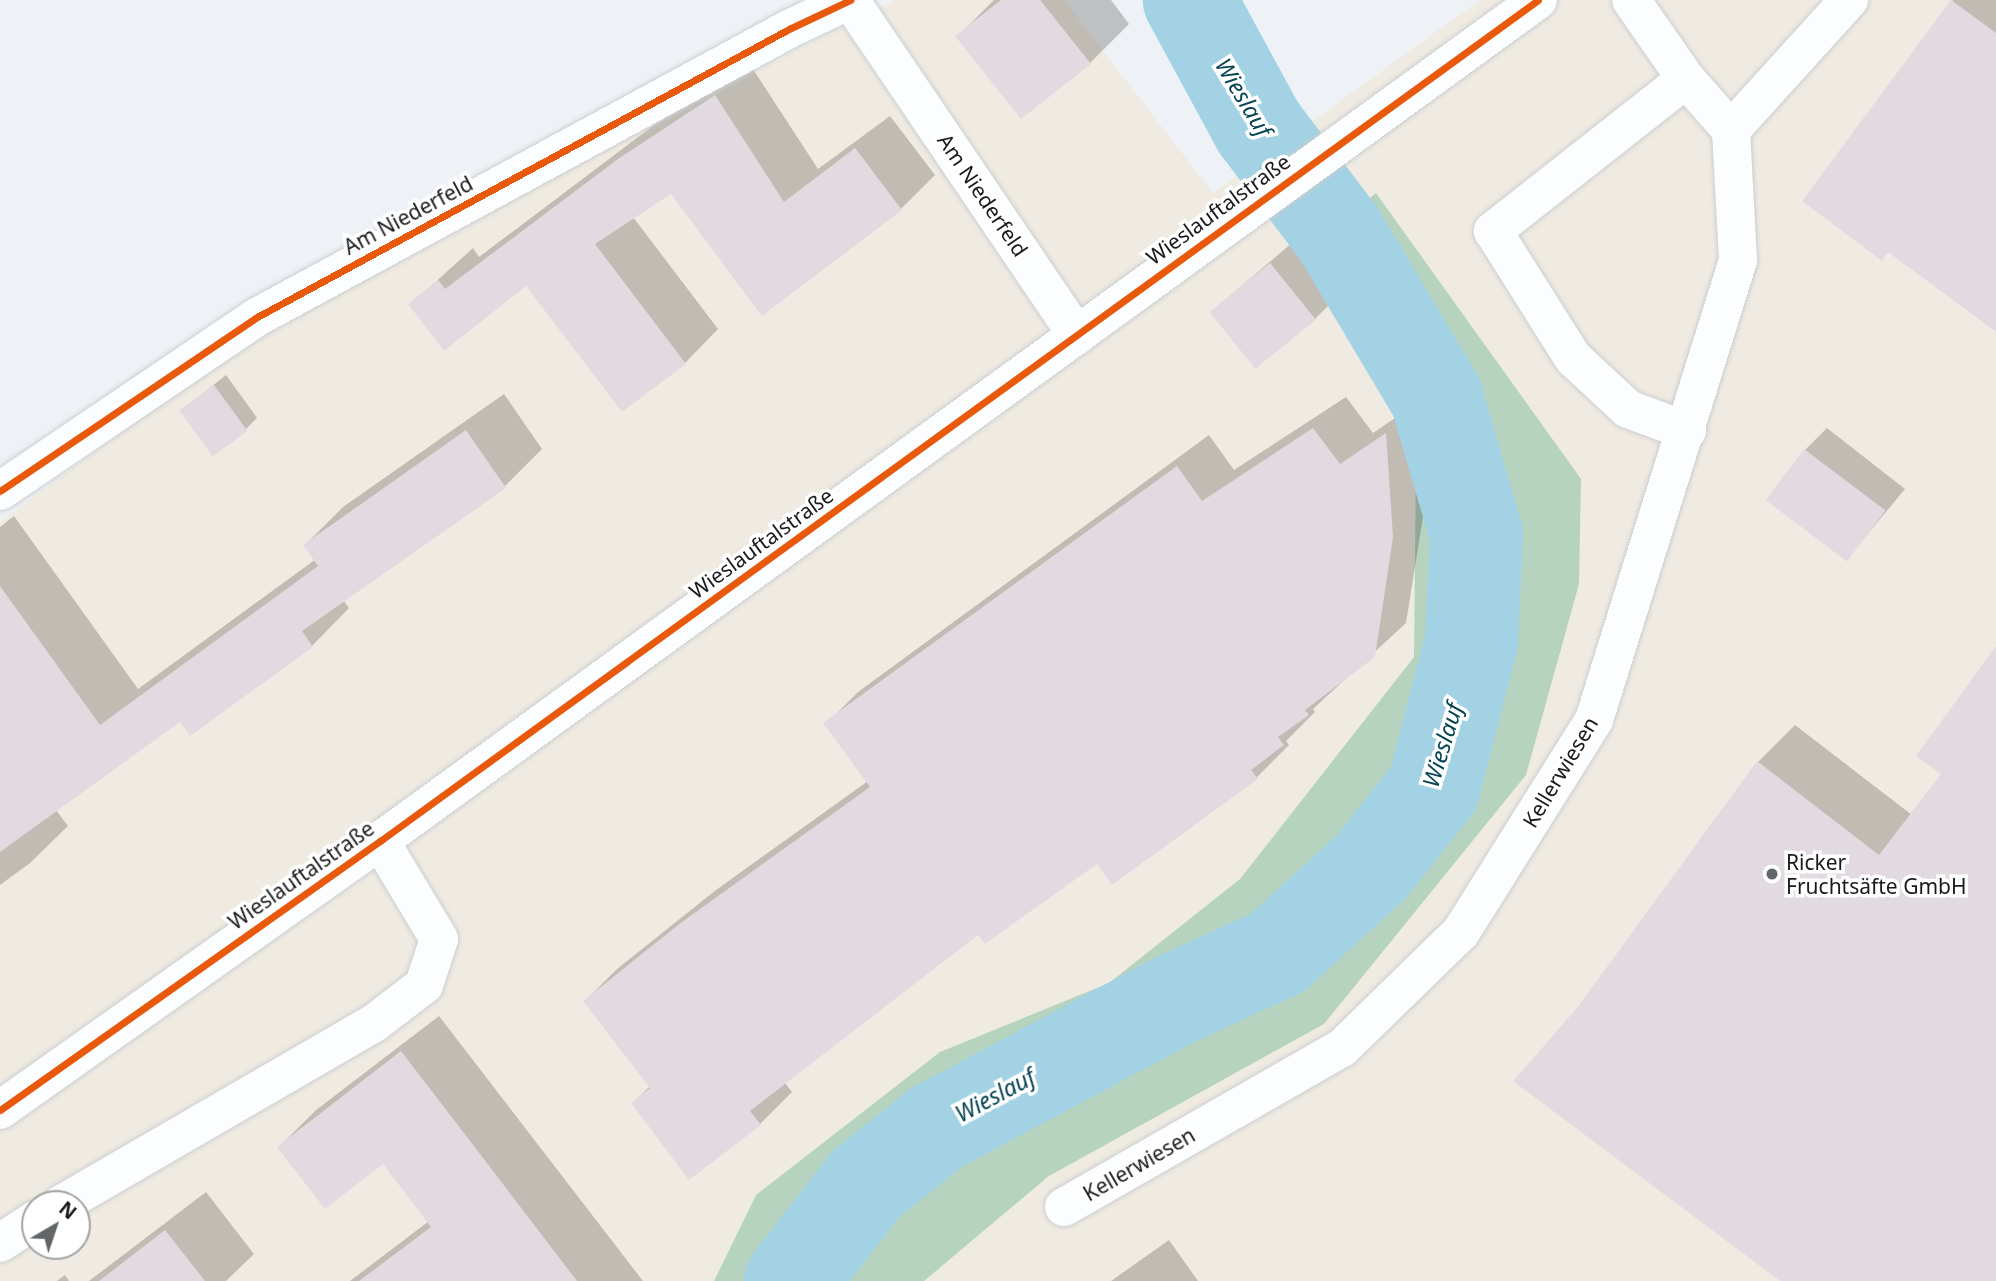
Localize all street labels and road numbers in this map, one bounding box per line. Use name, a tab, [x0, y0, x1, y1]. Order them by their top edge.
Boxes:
street label: Am Niederfeld	[933, 129, 1033, 261]
street label: Wieslauftalstraße	[1141, 148, 1295, 270]
street label: Am Niederfeld	[339, 170, 477, 260]
street label: Wieslauftalstraße	[684, 482, 838, 604]
street label: Kellerwiesen	[1517, 712, 1603, 832]
street label: Wieslauftalstraße	[223, 815, 379, 935]
street label: Kellerwiesen	[1079, 1122, 1199, 1206]

